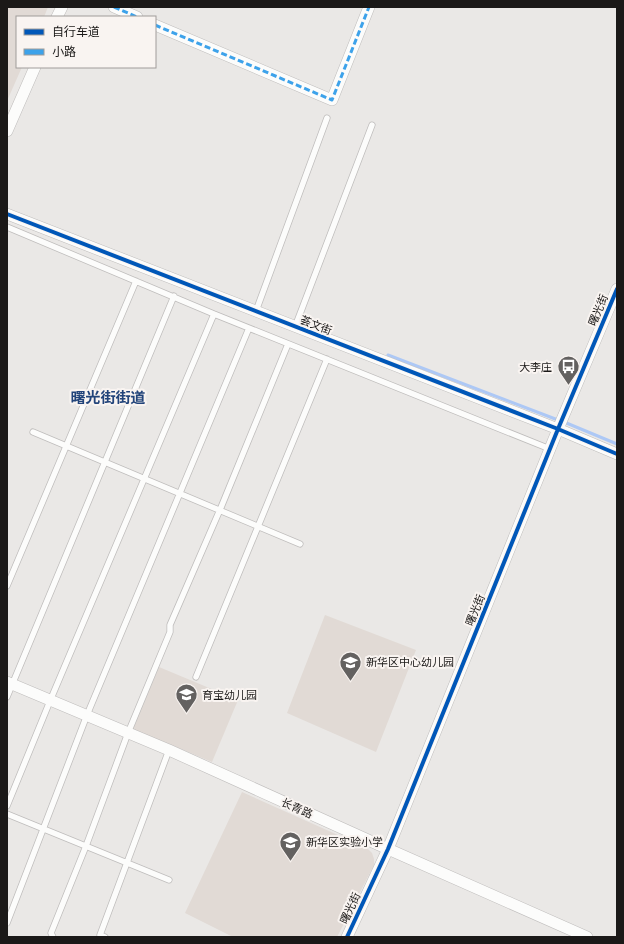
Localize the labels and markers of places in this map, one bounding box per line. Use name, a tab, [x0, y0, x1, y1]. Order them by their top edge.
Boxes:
bus stop icon: 大李庄	[555, 354, 581, 387]
place label: 大李庄	[519, 360, 552, 373]
school or university icon: 新华区中心幼儿园	[338, 649, 364, 682]
place label: 新华区中心幼儿园	[366, 655, 454, 668]
school or university icon: 育宝幼儿园	[173, 682, 199, 715]
place label: 育宝幼儿园	[202, 688, 257, 701]
school or university icon: 新华区实验小学	[278, 829, 304, 862]
place label: 新华区实验小学	[306, 835, 383, 848]

